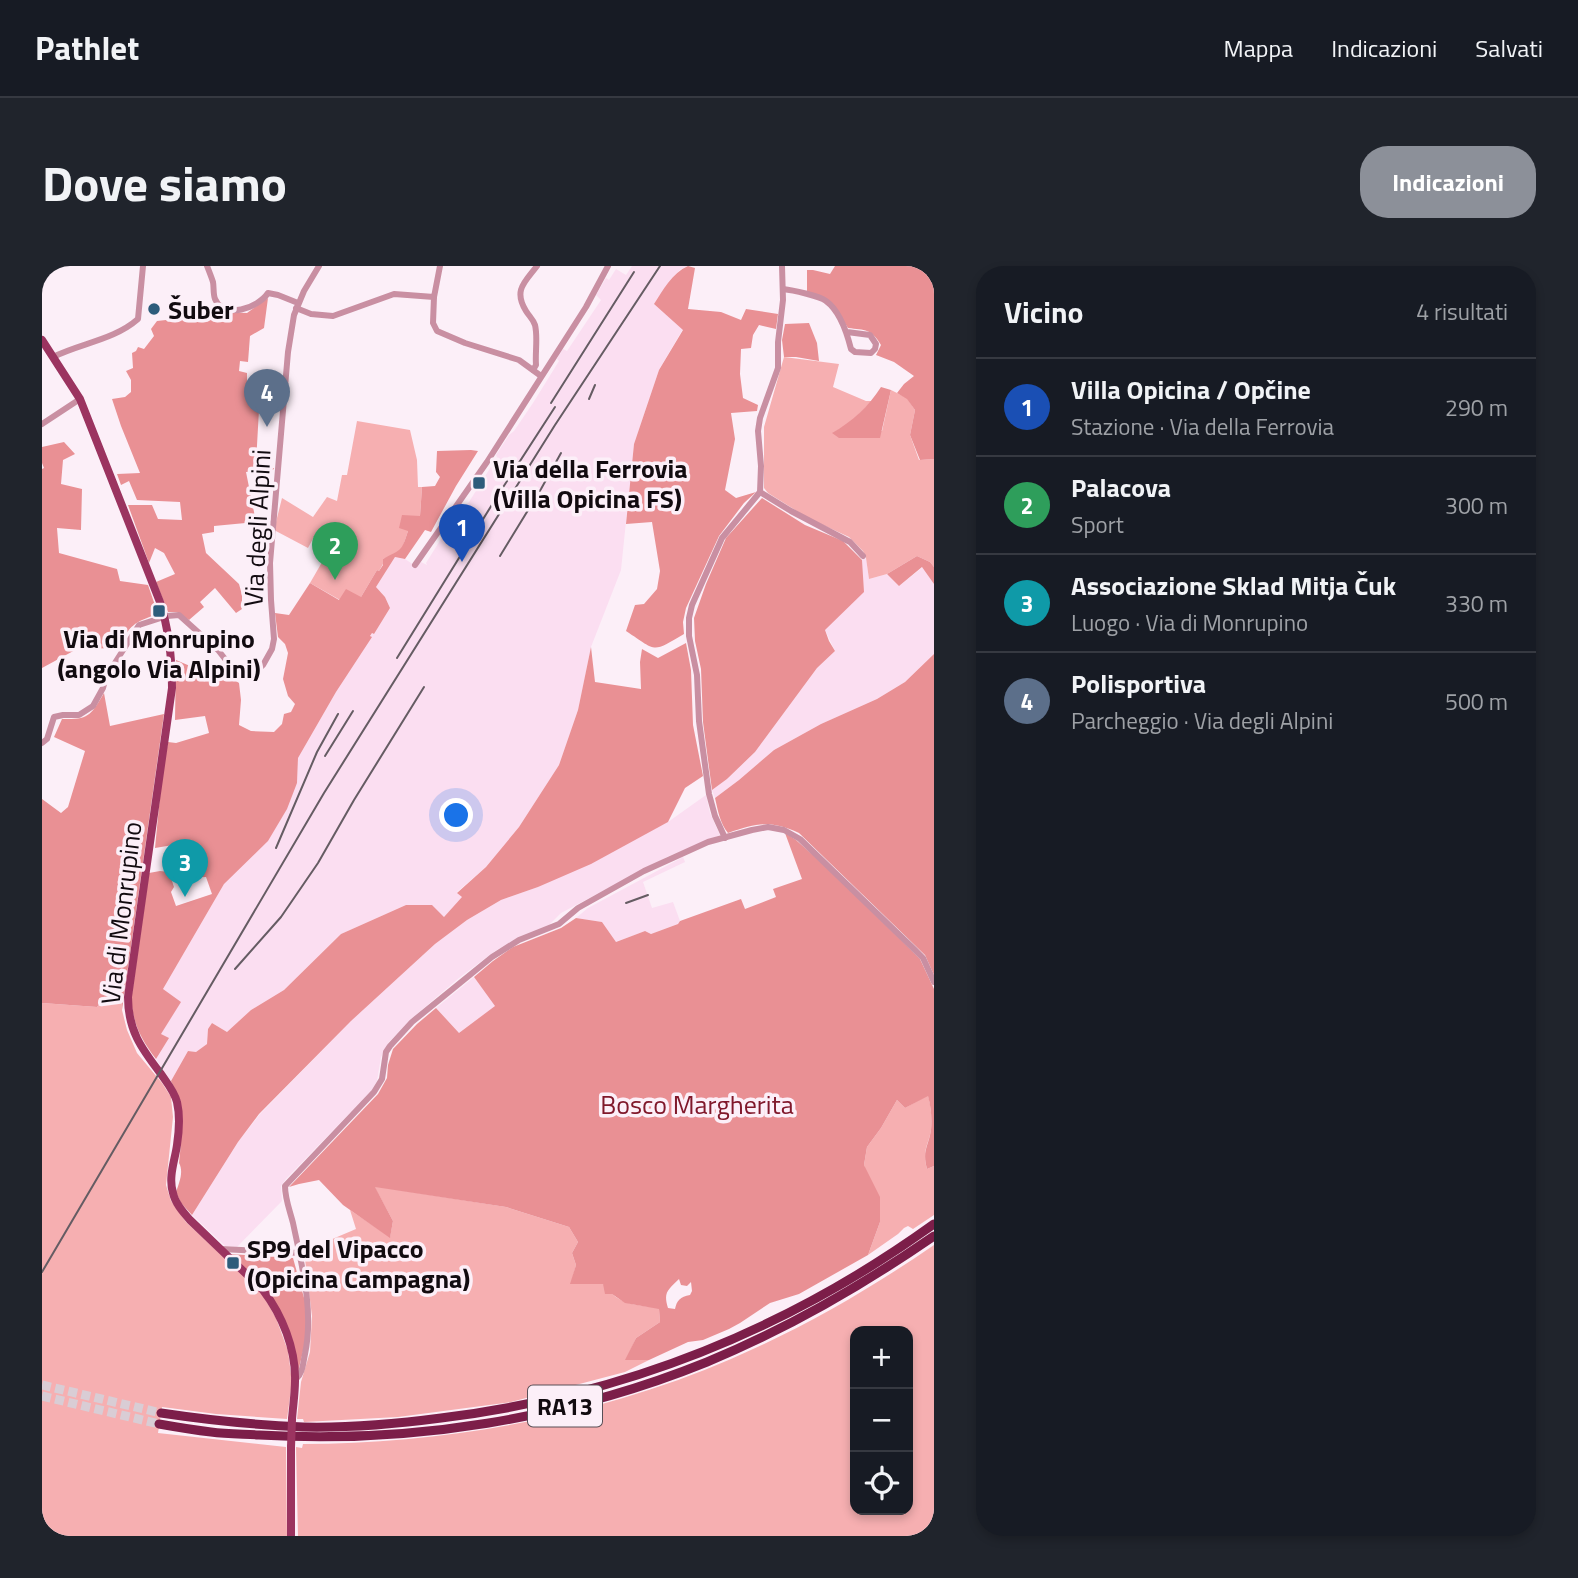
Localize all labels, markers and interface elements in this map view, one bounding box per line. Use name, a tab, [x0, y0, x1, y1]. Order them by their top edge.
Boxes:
text: Pathlet	[35, 23, 139, 73]
text: Mappa	[1224, 30, 1293, 66]
text: Indicazioni	[1331, 30, 1437, 66]
text: Salvati	[1475, 30, 1543, 66]
text: Dove siamo	[42, 145, 287, 220]
button: Indicazioni	[1360, 146, 1536, 218]
text: Vicino	[1004, 289, 1084, 335]
place label: Šuber	[168, 290, 234, 329]
text: 4 risultati	[1416, 294, 1508, 329]
marker: Šuber	[146, 301, 162, 317]
pin: 4	[244, 369, 290, 427]
text: Villa Opicina / Opčine	[1071, 370, 1311, 409]
text: 1	[1021, 390, 1033, 425]
text: 290 m	[1445, 390, 1508, 425]
text: Stazione · Via della Ferrovia	[1071, 409, 1334, 444]
street label: Via degli Alpini	[233, 448, 281, 608]
place label: Via della Ferrovia (Villa Opicina FS)	[493, 449, 688, 518]
text: Palacova	[1071, 468, 1171, 507]
marker: Via della Ferrovia (Villa Opicina FS)	[471, 475, 487, 491]
text: 2	[1021, 488, 1033, 523]
text: 300 m	[1445, 488, 1508, 523]
pin: 1	[439, 504, 485, 562]
text: Sport	[1071, 507, 1124, 542]
pin: 2	[312, 522, 358, 580]
text: Associazione Sklad Mitja Čuk	[1071, 566, 1396, 605]
text: 3	[1021, 586, 1033, 621]
text: 330 m	[1445, 586, 1508, 621]
marker: Via di Monrupino (angolo Via Alpini)	[151, 603, 167, 619]
text: Luogo · Via di Monrupino	[1071, 605, 1308, 640]
place label: Via di Monrupino (angolo Via Alpini)	[57, 619, 261, 688]
text: Polisportiva	[1071, 664, 1206, 703]
text: 4	[1021, 684, 1033, 719]
text: 500 m	[1445, 684, 1508, 719]
text: Parcheggio · Via degli Alpini	[1071, 703, 1333, 738]
your location	[439, 798, 473, 832]
street label: Via di Monrupino	[90, 819, 152, 1007]
pin: 3	[162, 839, 208, 897]
park label: Bosco Margherita	[600, 1085, 794, 1124]
place label: SP9 del Vipacco (Opicina Campagna)	[247, 1229, 470, 1298]
marker: SP9 del Vipacco (Opicina Campagna)	[225, 1255, 241, 1271]
map controls	[850, 1326, 913, 1515]
button: +	[850, 1326, 913, 1389]
road number: RA13	[528, 1386, 602, 1426]
button: −	[850, 1389, 913, 1452]
button: locate	[850, 1452, 913, 1515]

